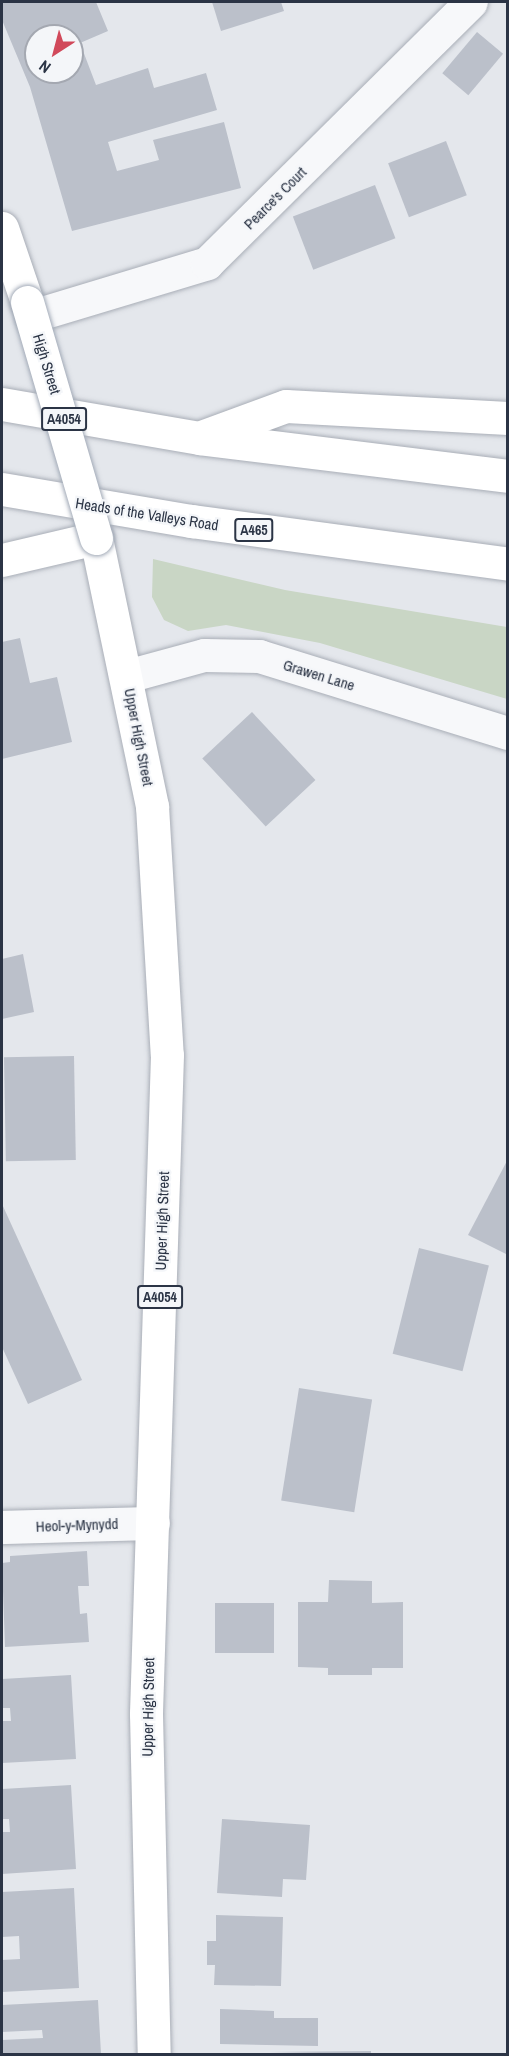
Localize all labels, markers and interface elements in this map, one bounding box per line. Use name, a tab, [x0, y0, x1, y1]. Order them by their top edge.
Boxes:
north arrow	[24, 24, 84, 84]
text: N	[34, 55, 55, 79]
street label: Pearce's Court	[240, 163, 310, 233]
street label: High Street	[29, 332, 65, 396]
road number: A4054	[40, 408, 88, 430]
street label: Heads of the Valleys Road	[74, 494, 220, 534]
road number: A465	[233, 519, 275, 541]
street label: Grawen Lane	[281, 656, 357, 694]
street label: Upper High Street	[121, 687, 157, 787]
street label: Upper High Street	[151, 1171, 173, 1271]
road number: A4054	[136, 1286, 184, 1308]
street label: Heol-y-Mynydd	[35, 1515, 119, 1535]
street label: Upper High Street	[138, 1657, 158, 1757]

